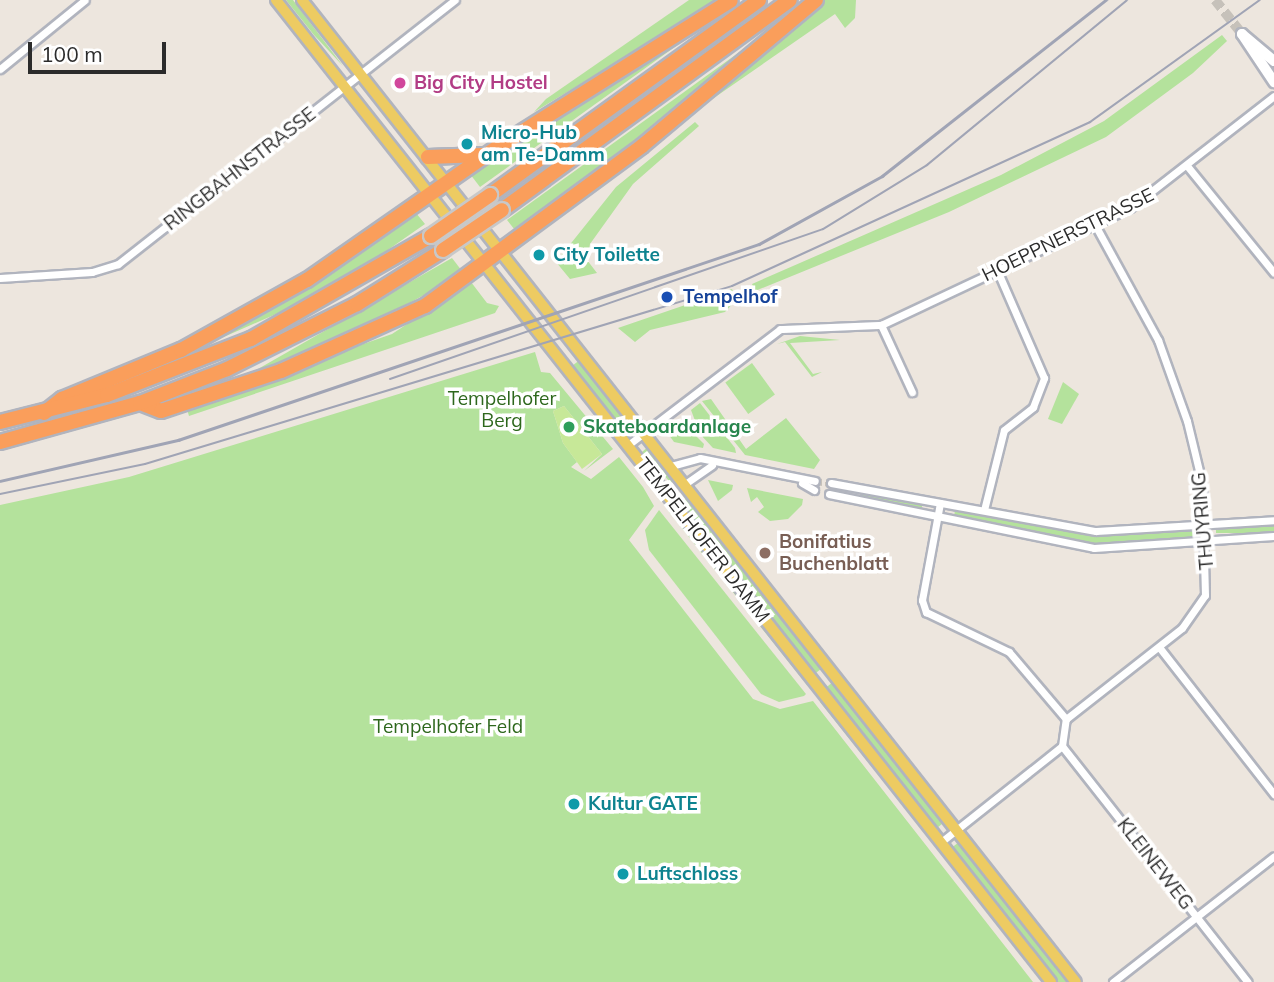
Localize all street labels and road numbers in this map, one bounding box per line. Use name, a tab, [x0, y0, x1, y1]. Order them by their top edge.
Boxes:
street label: RINGBAHNSTRASSE	[160, 103, 320, 235]
street label: HOEPPNERSTRASSE	[978, 183, 1158, 287]
street label: TEMPELHOFER DAMM	[632, 453, 774, 627]
street label: THUYRING	[1187, 471, 1219, 571]
street label: KLEINEWEG	[1112, 814, 1198, 914]

